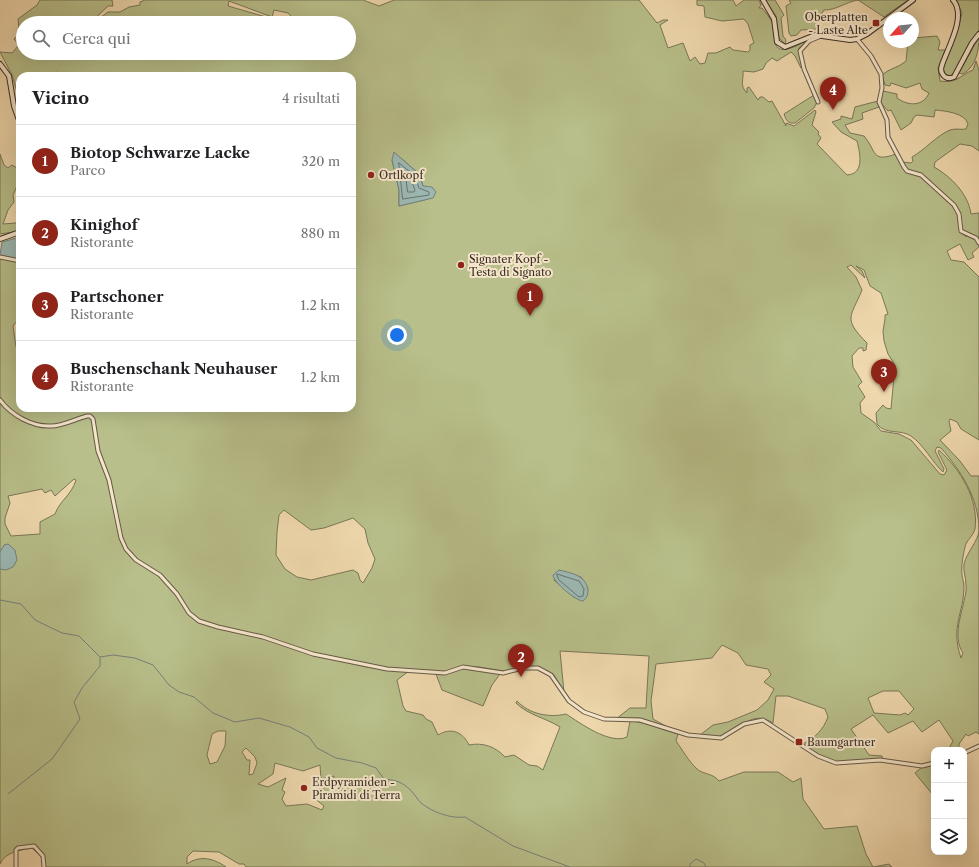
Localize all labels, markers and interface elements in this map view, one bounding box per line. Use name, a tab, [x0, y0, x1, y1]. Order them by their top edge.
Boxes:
place label: Oberplatten - Laste Alte	[805, 10, 868, 37]
north arrow	[883, 12, 919, 48]
search box	[16, 16, 356, 60]
marker: Oberplatten - Laste Alte	[871, 18, 881, 28]
icon: search	[30, 27, 52, 49]
text: Cerca qui	[62, 29, 131, 48]
pin: 4	[820, 77, 846, 110]
text: Vicino	[32, 88, 89, 108]
text: 4 risultati	[282, 90, 340, 106]
text: Biotop Schwarze Lacke	[70, 143, 250, 162]
text: 1	[42, 153, 48, 169]
text: 320 m	[302, 153, 340, 169]
text: Parco	[70, 162, 105, 178]
place label: Ortlkopf	[379, 168, 425, 182]
marker: Ortlkopf	[366, 170, 376, 180]
text: Kinighof	[70, 215, 138, 234]
text: 2	[41, 225, 49, 241]
text: 880 m	[301, 225, 340, 241]
text: Ristorante	[70, 234, 134, 250]
place label: Signater Kopf - Testa di Signato	[469, 252, 552, 279]
marker: Signater Kopf - Testa di Signato	[456, 260, 466, 270]
pin: 1	[517, 283, 543, 316]
text: Partschoner	[70, 287, 164, 306]
text: 3	[41, 297, 49, 313]
text: 1.2 km	[301, 297, 340, 313]
text: Ristorante	[70, 306, 134, 322]
your location	[387, 325, 407, 345]
text: Buschenschank Neuhauser	[70, 359, 277, 378]
pin: 3	[871, 359, 897, 392]
text: 4	[41, 369, 49, 385]
text: 1.2 km	[301, 369, 340, 385]
text: Ristorante	[70, 378, 134, 394]
pin: 2	[508, 644, 534, 677]
place label: Baumgartner	[807, 735, 876, 749]
marker: Baumgartner	[794, 737, 804, 747]
map controls	[931, 747, 967, 855]
button: +	[931, 747, 967, 783]
place label: Erdpyramiden - Piramidi di Terra	[312, 775, 401, 802]
marker: Erdpyramiden - Piramidi di Terra	[299, 783, 309, 793]
button: −	[931, 783, 967, 819]
button: layers	[931, 819, 967, 855]

